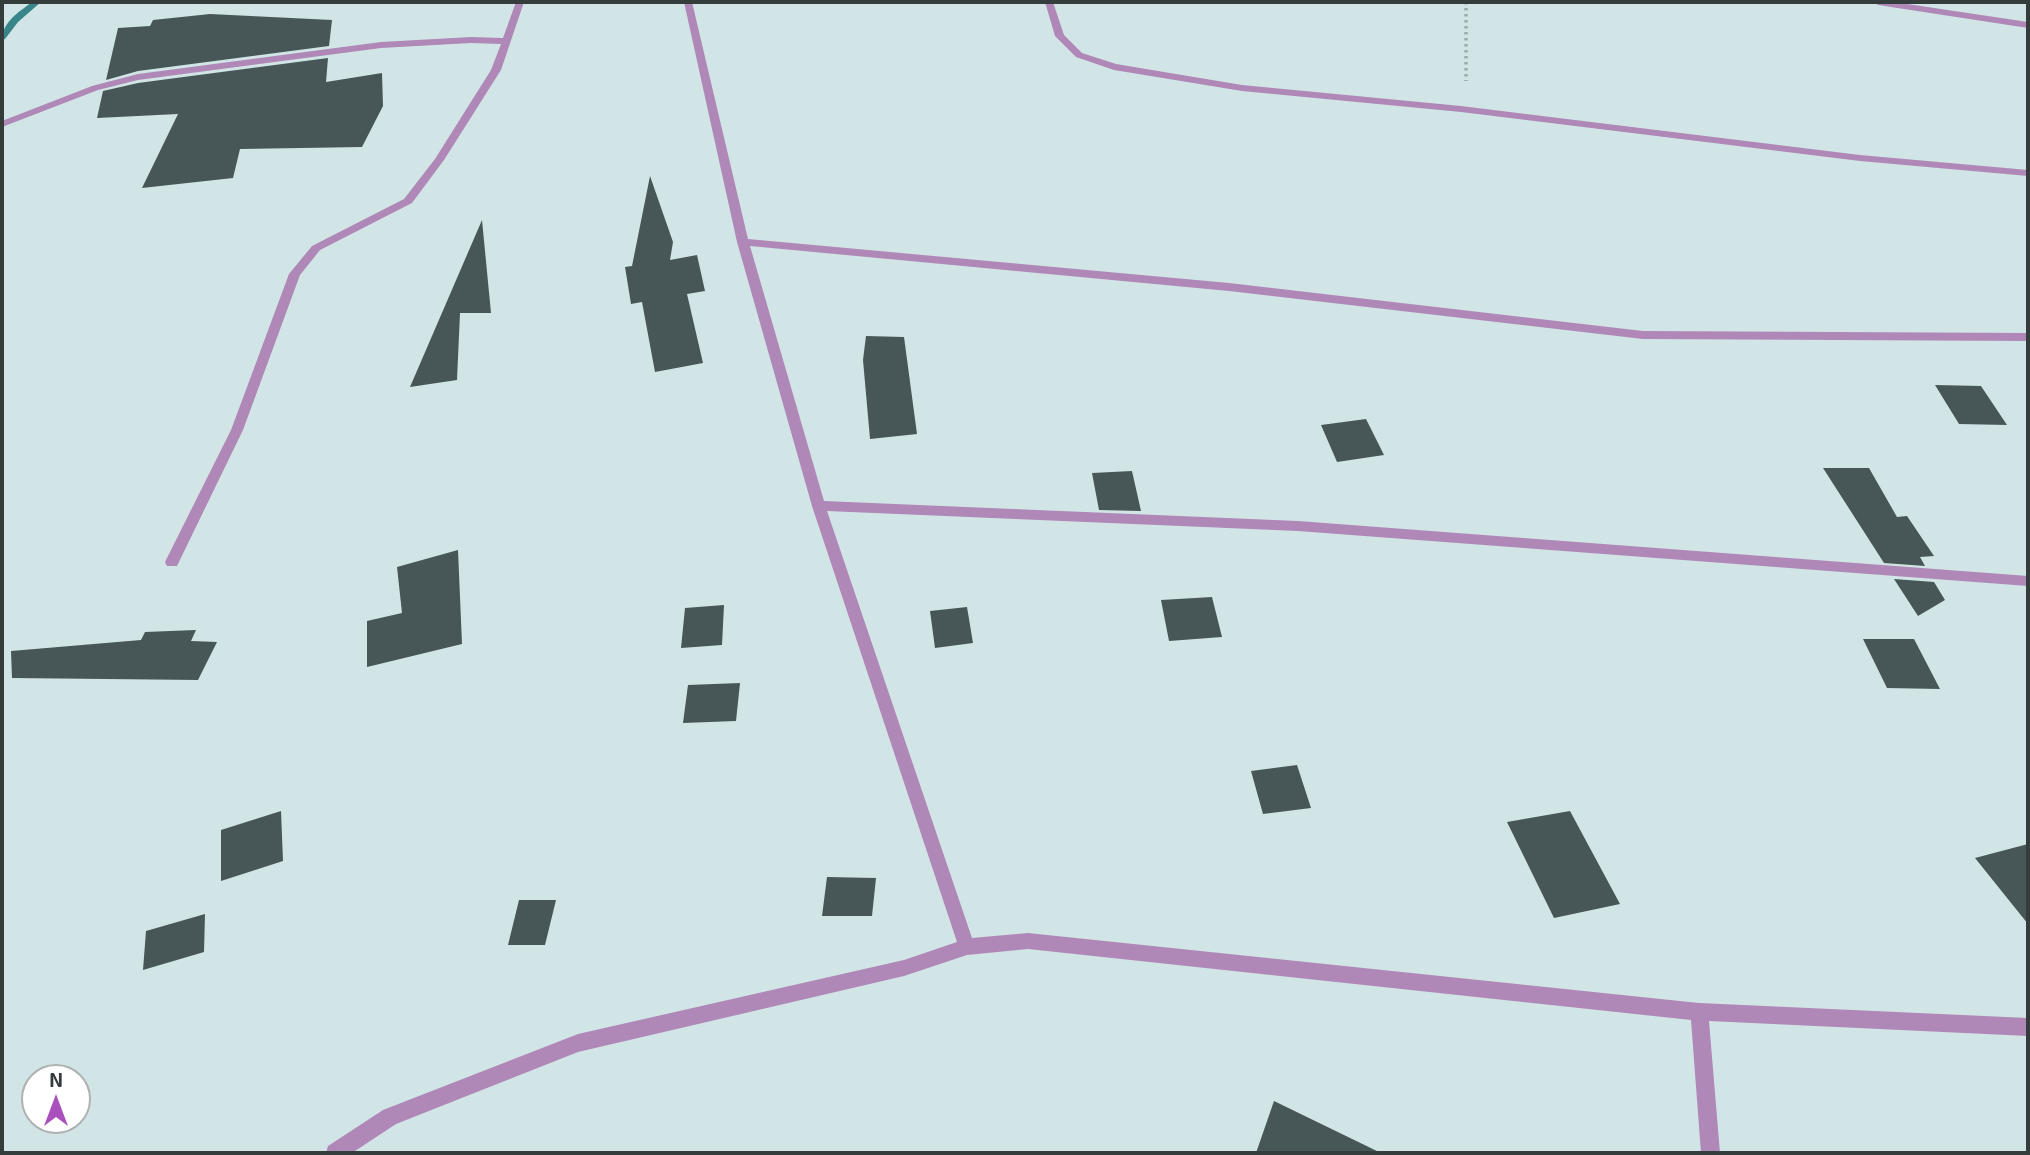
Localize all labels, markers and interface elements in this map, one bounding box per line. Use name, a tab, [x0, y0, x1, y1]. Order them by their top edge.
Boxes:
north arrow	[21, 1064, 91, 1134]
text: N	[49, 1068, 63, 1091]

